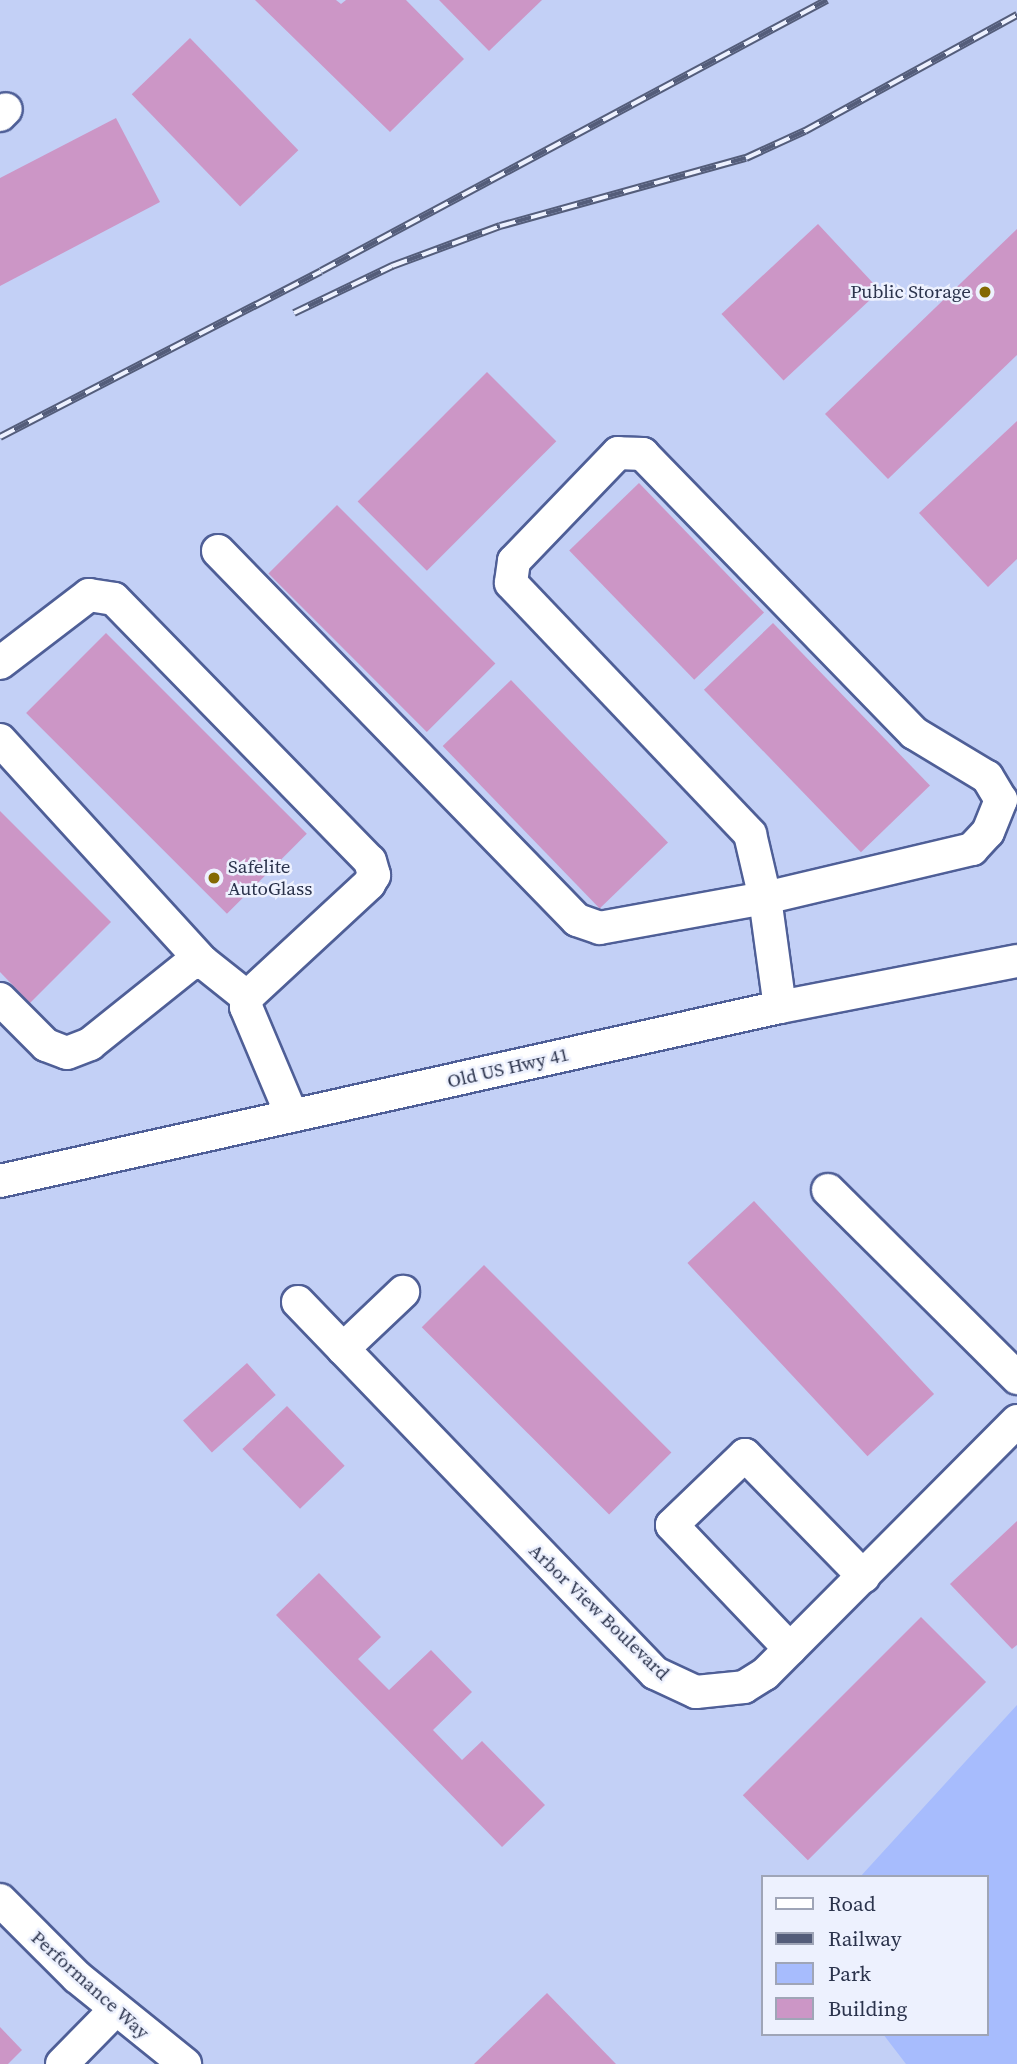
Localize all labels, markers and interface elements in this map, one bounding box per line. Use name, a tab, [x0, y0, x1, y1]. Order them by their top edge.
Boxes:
place label: Public Storage	[850, 281, 971, 303]
marker: Public Storage	[977, 284, 993, 300]
place label: Safelite AutoGlass	[228, 856, 312, 900]
marker: Safelite AutoGlass	[206, 870, 222, 886]
street label: Old US Hwy 41	[445, 1043, 571, 1093]
street label: Arbor View Boulevard	[524, 1539, 674, 1685]
legend	[762, 1875, 989, 2036]
text: Road	[828, 1889, 876, 1918]
text: Railway	[828, 1924, 902, 1953]
street label: Performance Way	[26, 1926, 154, 2044]
text: Park	[828, 1959, 871, 1988]
text: Building	[828, 1994, 907, 2023]

